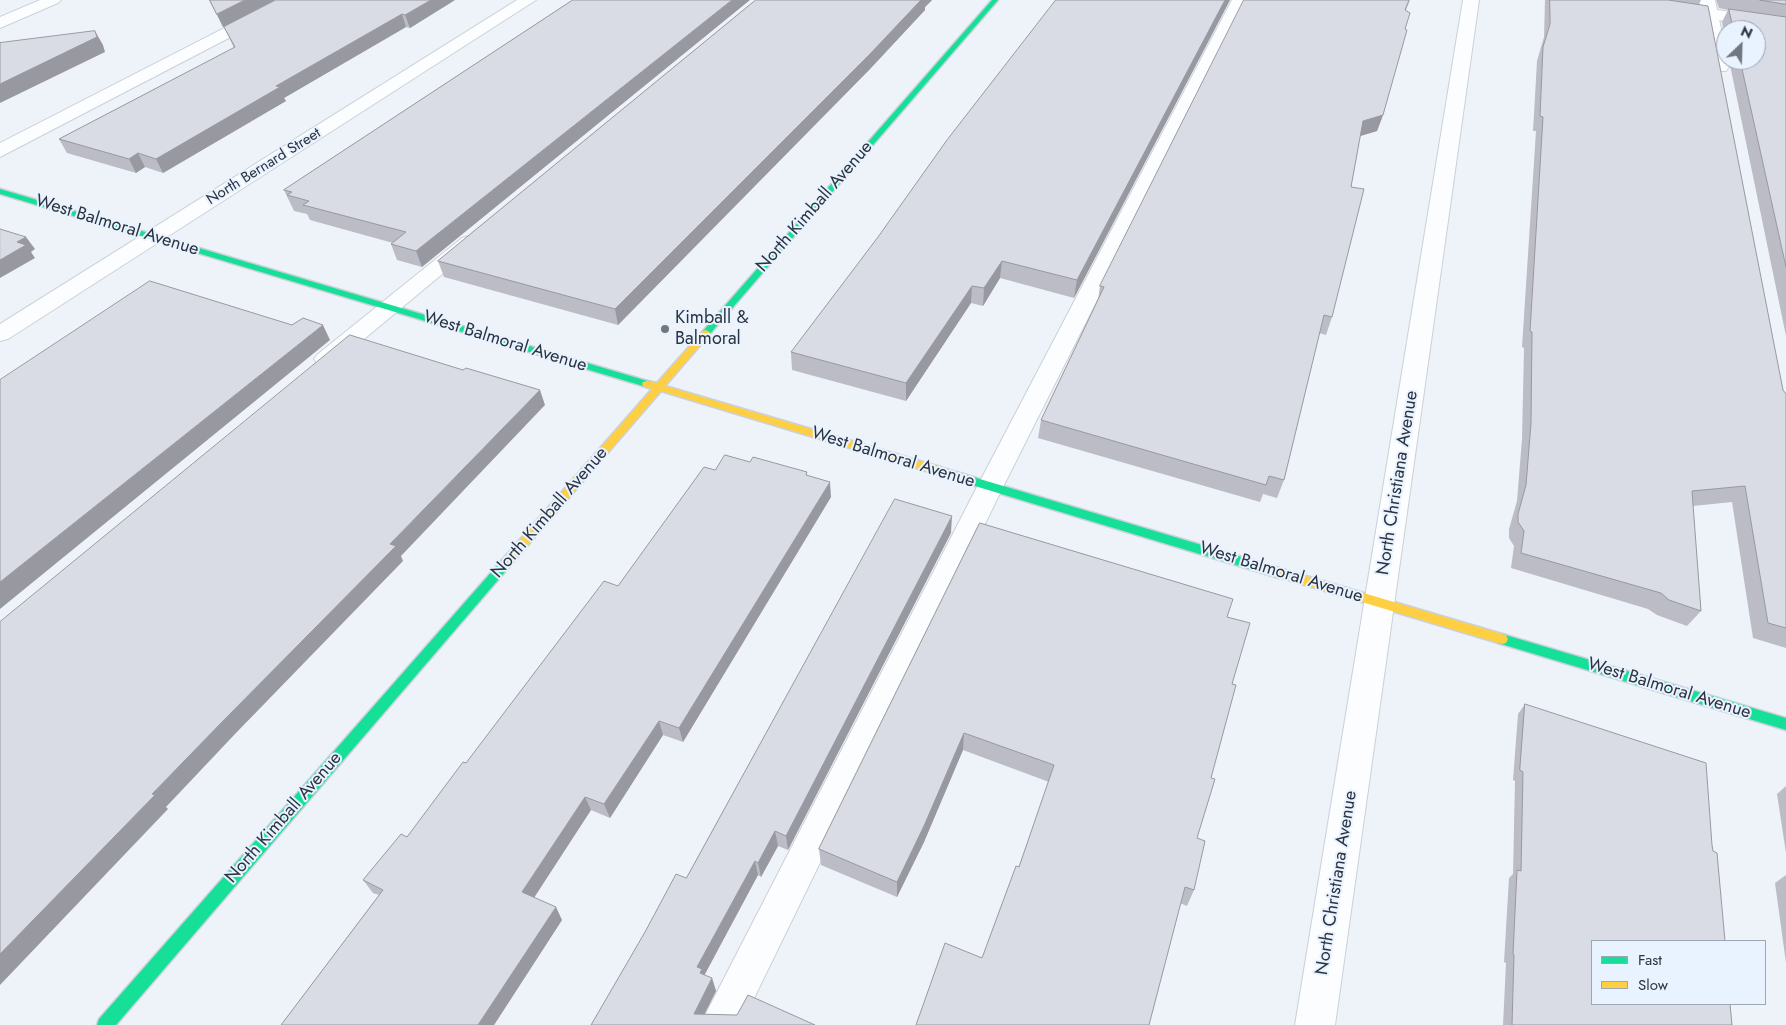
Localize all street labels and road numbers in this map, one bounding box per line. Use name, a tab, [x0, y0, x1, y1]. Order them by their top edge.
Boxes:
street label: North Bernard Street	[204, 125, 324, 209]
street label: North Kimball Avenue	[752, 137, 878, 277]
street label: West Balmoral Avenue	[33, 191, 201, 261]
street label: West Balmoral Avenue	[421, 307, 589, 377]
street label: North Christiana Avenue	[1373, 389, 1423, 577]
street label: West Balmoral Avenue	[809, 423, 977, 493]
street label: North Kimball Avenue	[487, 443, 613, 583]
street label: West Balmoral Avenue	[1197, 538, 1365, 608]
street label: West Balmoral Avenue	[1585, 654, 1753, 724]
street label: North Kimball Avenue	[221, 748, 347, 888]
street label: North Christiana Avenue	[1312, 789, 1362, 977]

